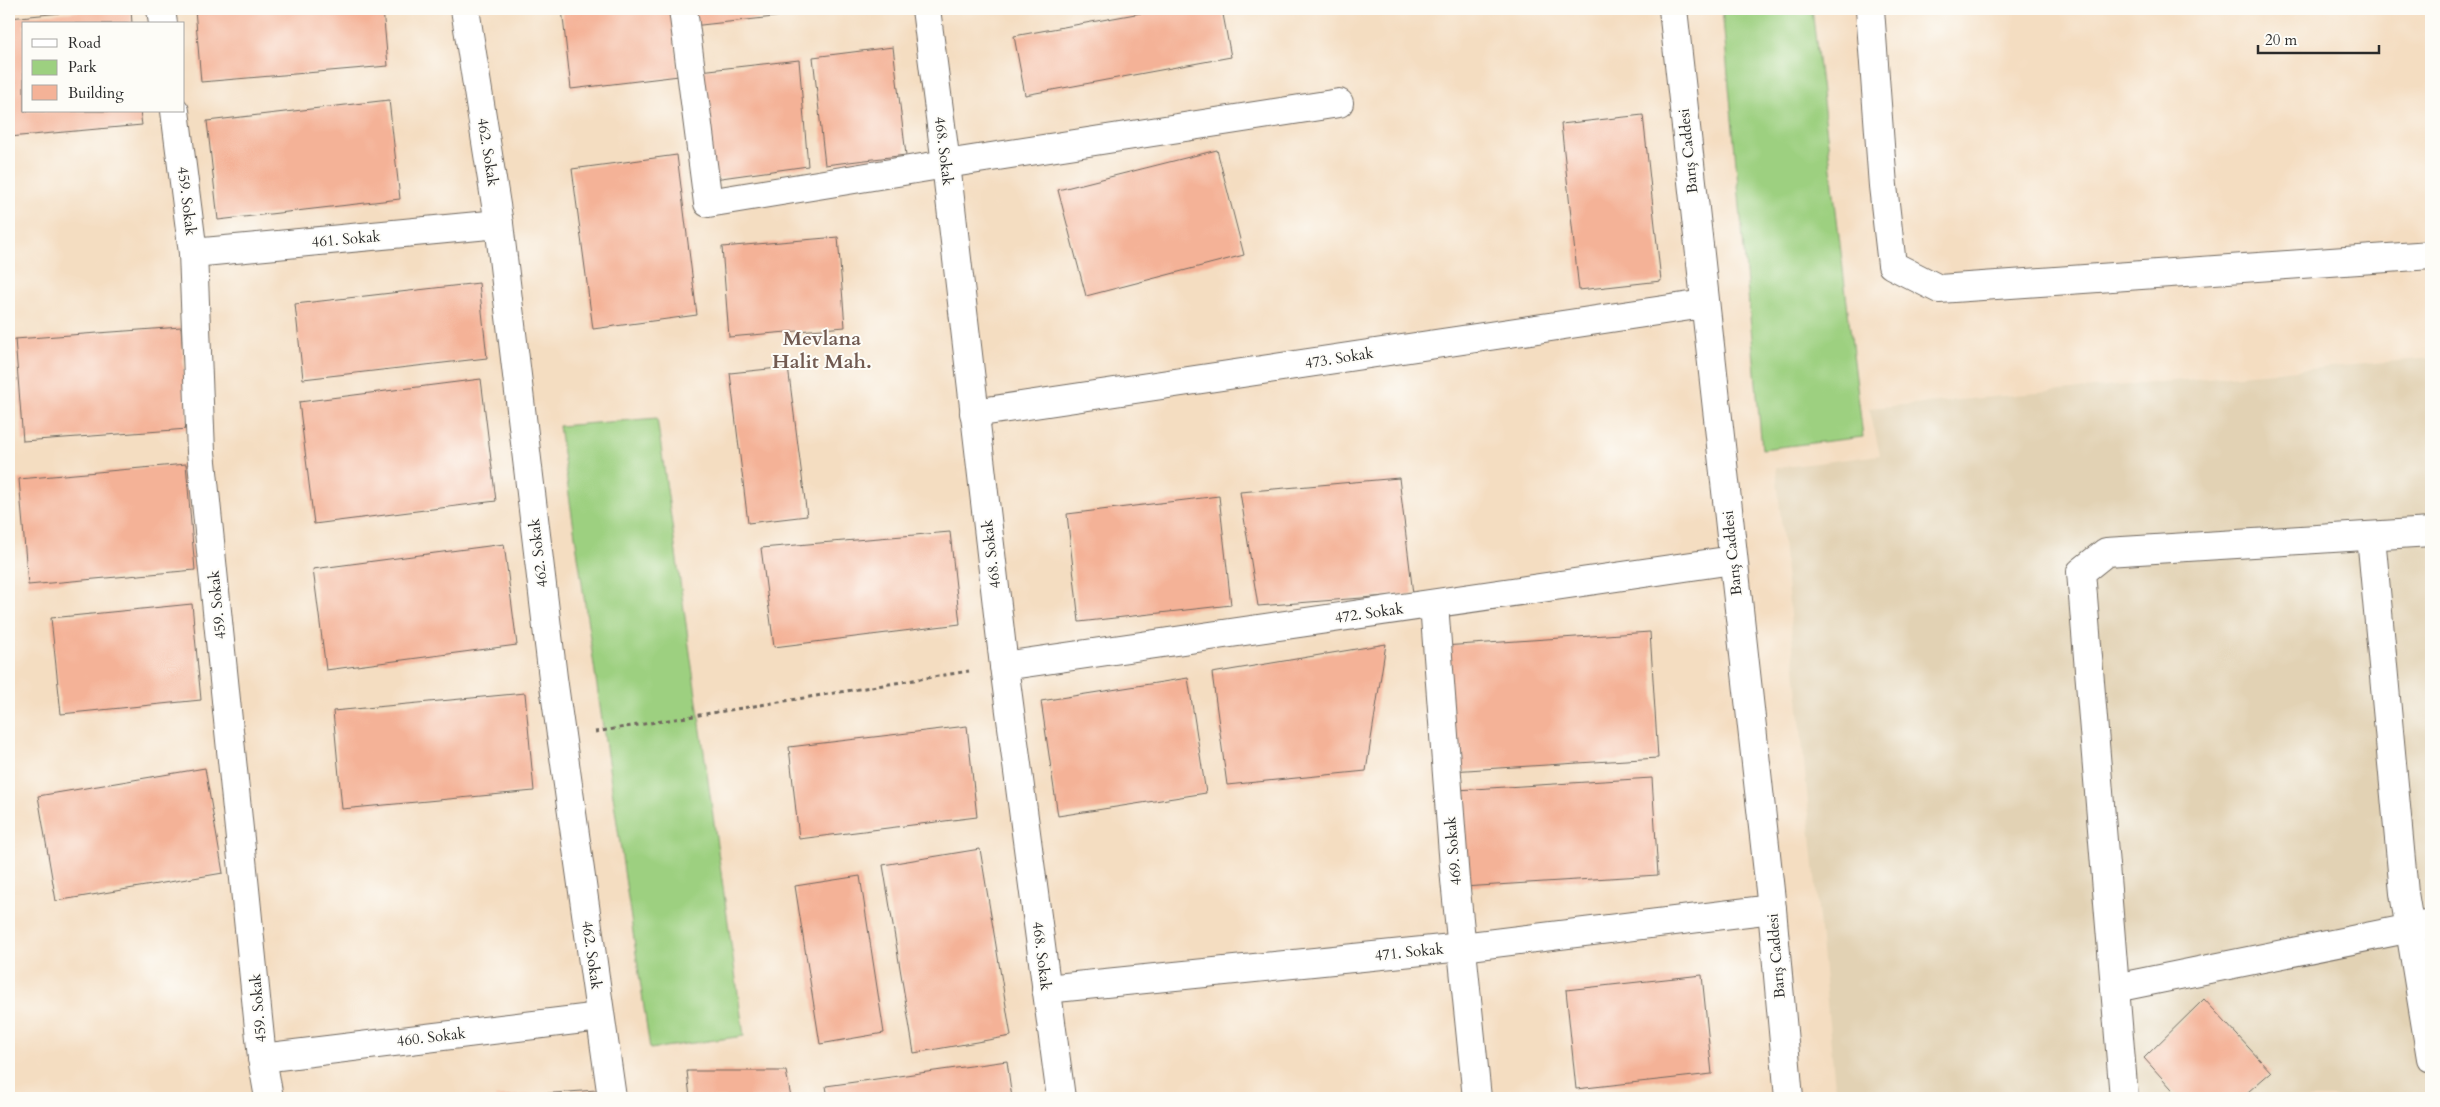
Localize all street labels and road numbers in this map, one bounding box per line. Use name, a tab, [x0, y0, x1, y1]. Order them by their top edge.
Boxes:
street label: Barış Caddesi	[1674, 107, 1702, 195]
street label: 462. Sokak	[473, 116, 503, 188]
street label: 468. Sokak	[930, 116, 958, 186]
street label: 459. Sokak	[173, 166, 201, 236]
street label: 461. Sokak	[311, 226, 381, 252]
street label: 473. Sokak	[1303, 343, 1375, 373]
street label: Barış Caddesi	[1718, 509, 1746, 597]
street label: 462. Sokak	[524, 518, 552, 588]
street label: 468. Sokak	[977, 519, 1005, 589]
street label: 459. Sokak	[203, 570, 231, 640]
street label: 472. Sokak	[1333, 598, 1405, 628]
street label: 469. Sokak	[1440, 816, 1466, 886]
street label: Barış Caddesi	[1762, 913, 1790, 999]
street label: 462. Sokak	[577, 919, 607, 991]
street label: 468. Sokak	[1028, 921, 1056, 991]
street label: 471. Sokak	[1374, 938, 1444, 966]
street label: 459. Sokak	[245, 973, 271, 1043]
street label: 460. Sokak	[396, 1023, 466, 1051]

